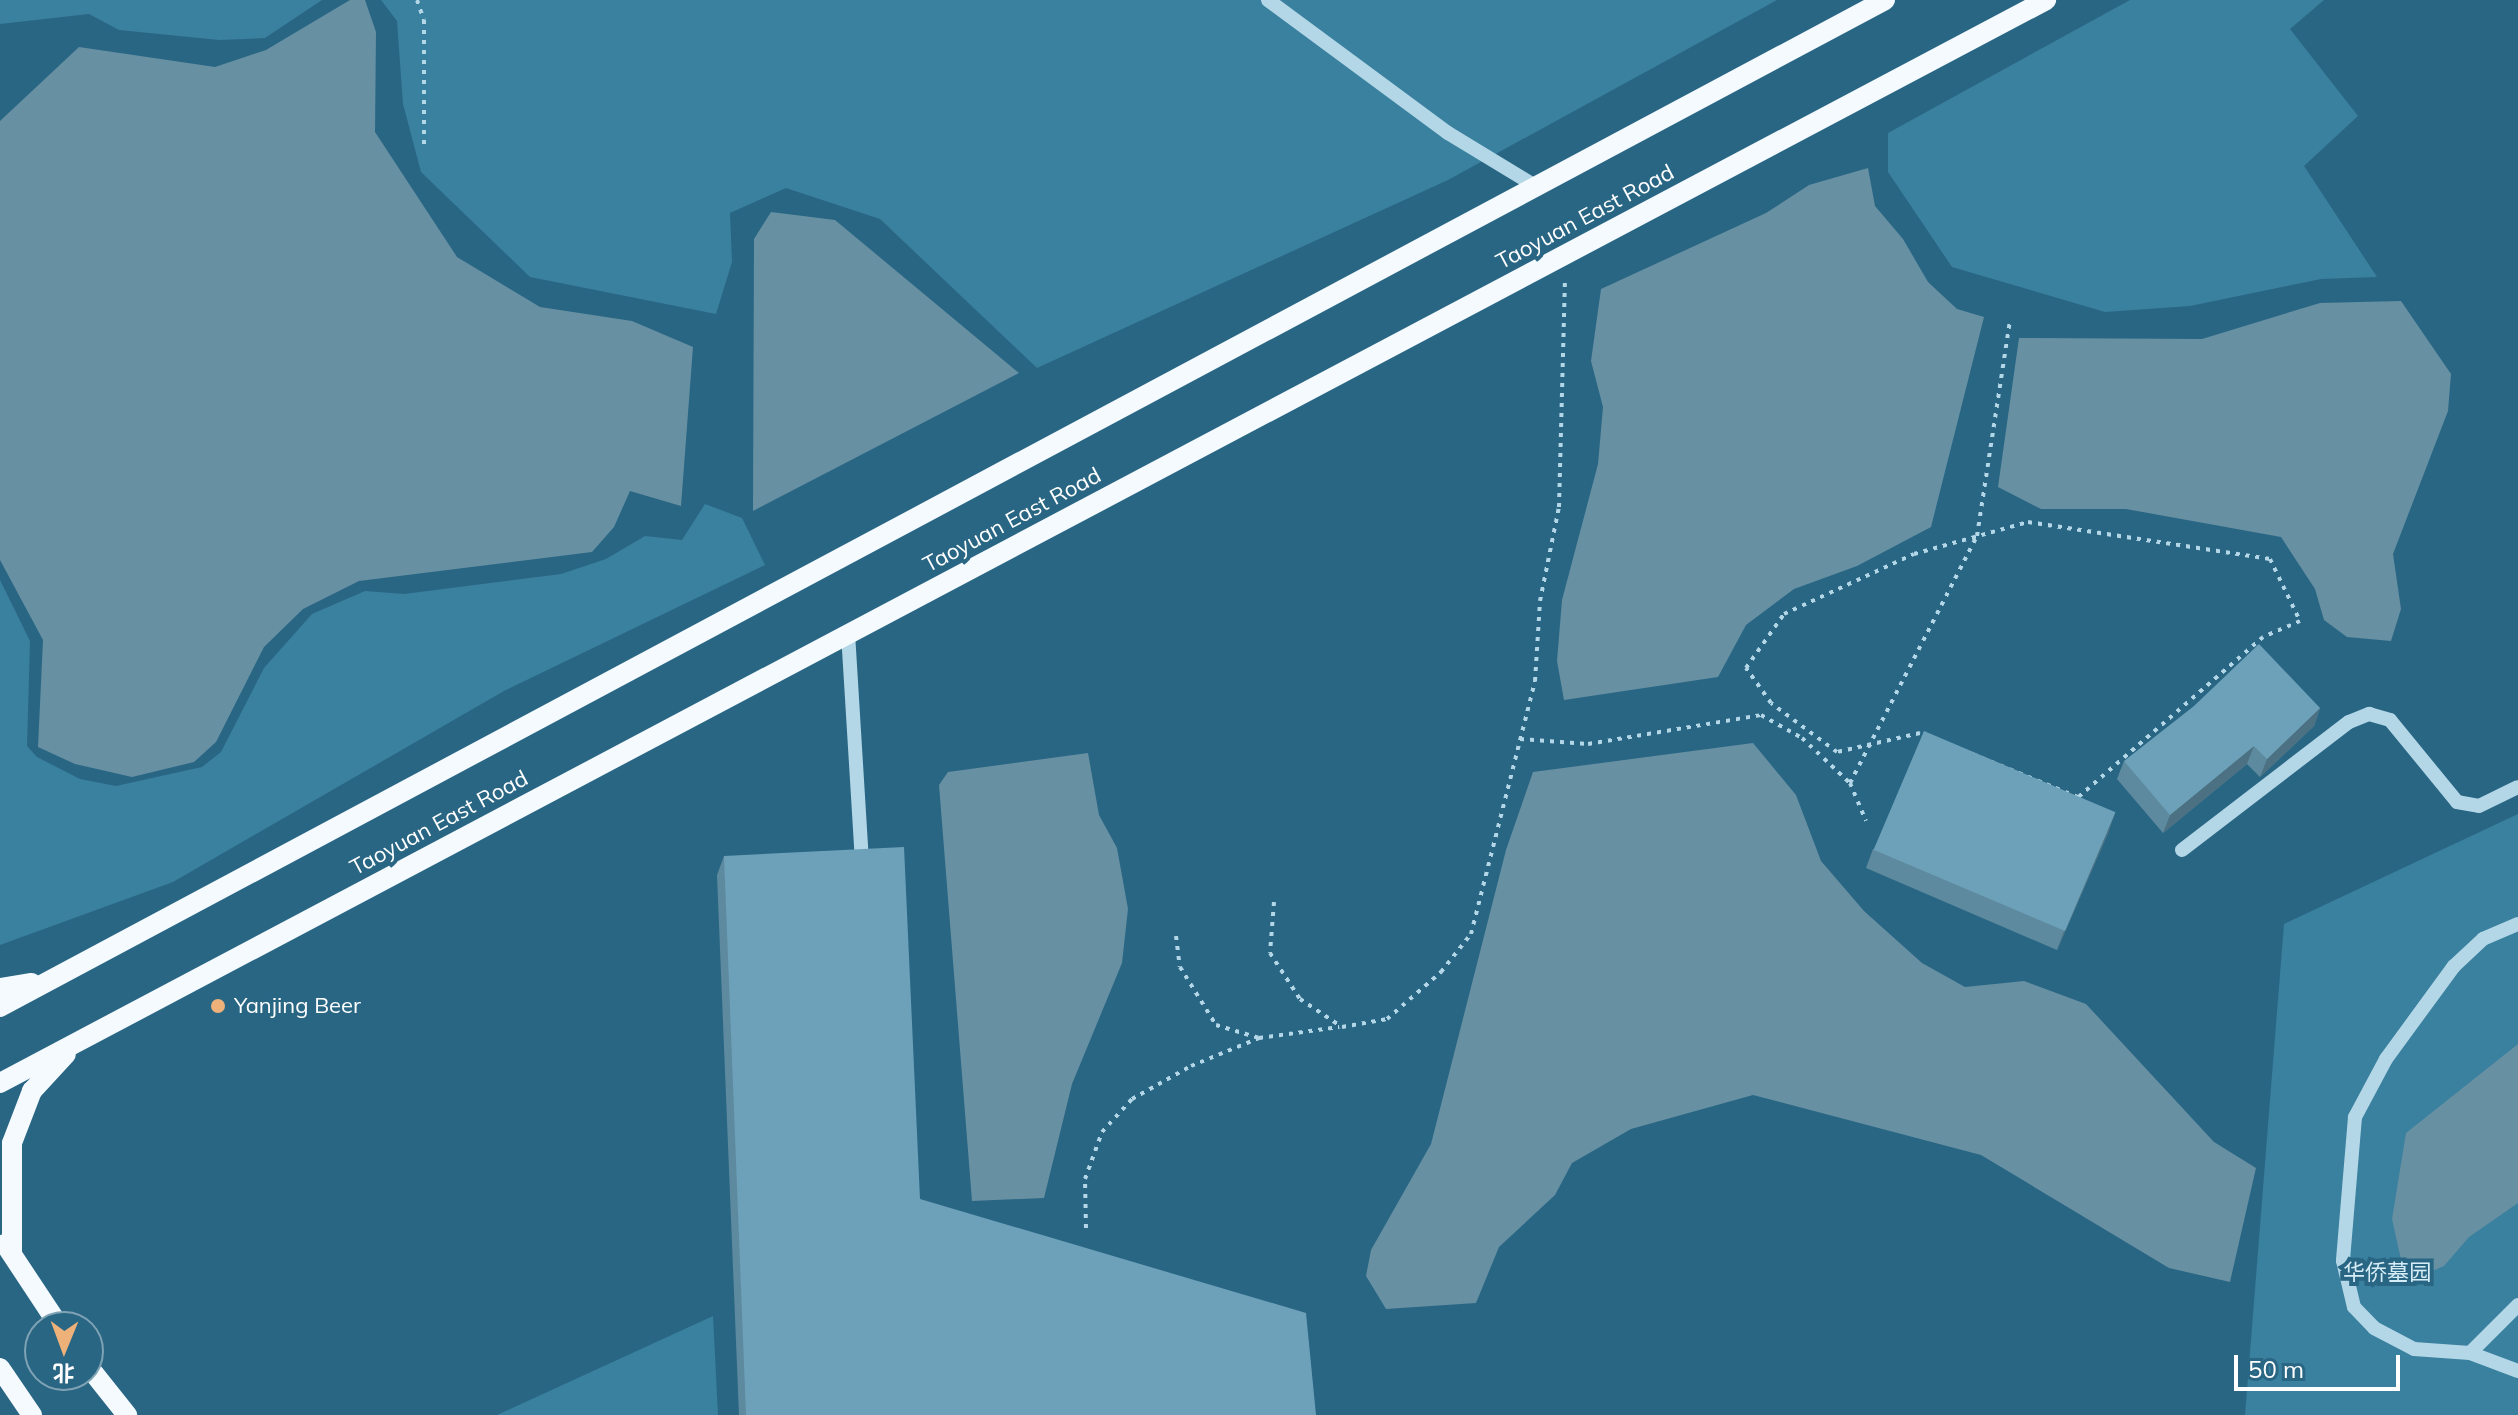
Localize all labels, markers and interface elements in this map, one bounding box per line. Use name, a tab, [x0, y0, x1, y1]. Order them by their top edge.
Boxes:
street label: Taoyuan East Road	[1492, 159, 1678, 275]
street label: Taoyuan East Road	[919, 462, 1105, 578]
street label: Taoyuan East Road	[346, 765, 532, 881]
place label: Yanjing Beer	[234, 993, 361, 1019]
marker: Yanjing Beer	[209, 997, 227, 1015]
park label: 华侨墓园	[2343, 1260, 2431, 1286]
north arrow	[24, 1311, 104, 1391]
scale bar	[2238, 1339, 2404, 1389]
text: 50 m	[2248, 1354, 2304, 1384]
text: 北	[52, 1359, 75, 1387]

